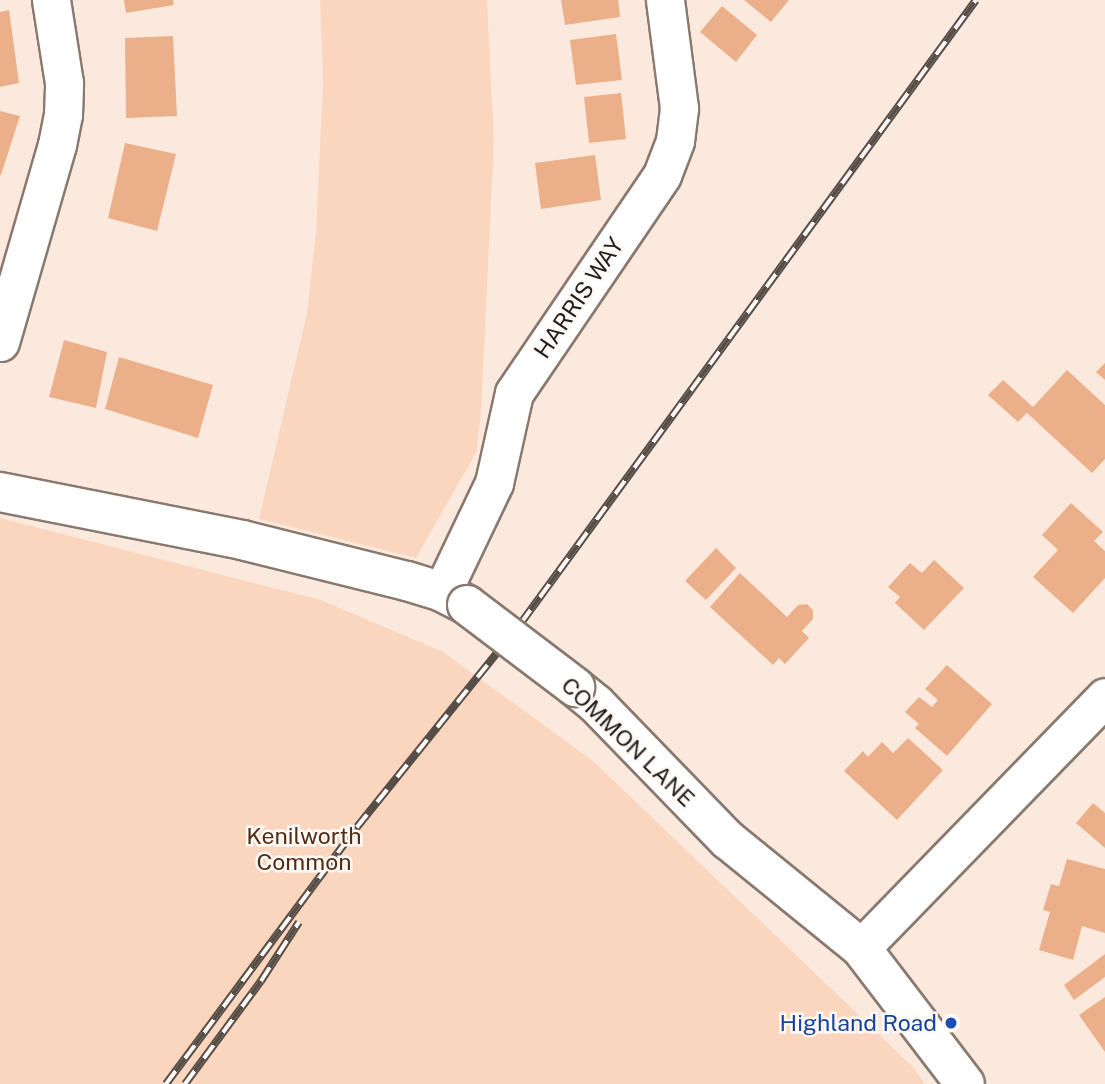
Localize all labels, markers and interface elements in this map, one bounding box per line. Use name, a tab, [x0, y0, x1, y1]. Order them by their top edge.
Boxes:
street label: HARRIS WAY	[528, 232, 630, 364]
street label: COMMON LANE	[556, 671, 700, 813]
park label: Kenilworth Common	[246, 822, 362, 876]
place label: Highland Road	[780, 1009, 937, 1037]
marker: Highland Road	[943, 1015, 959, 1031]

